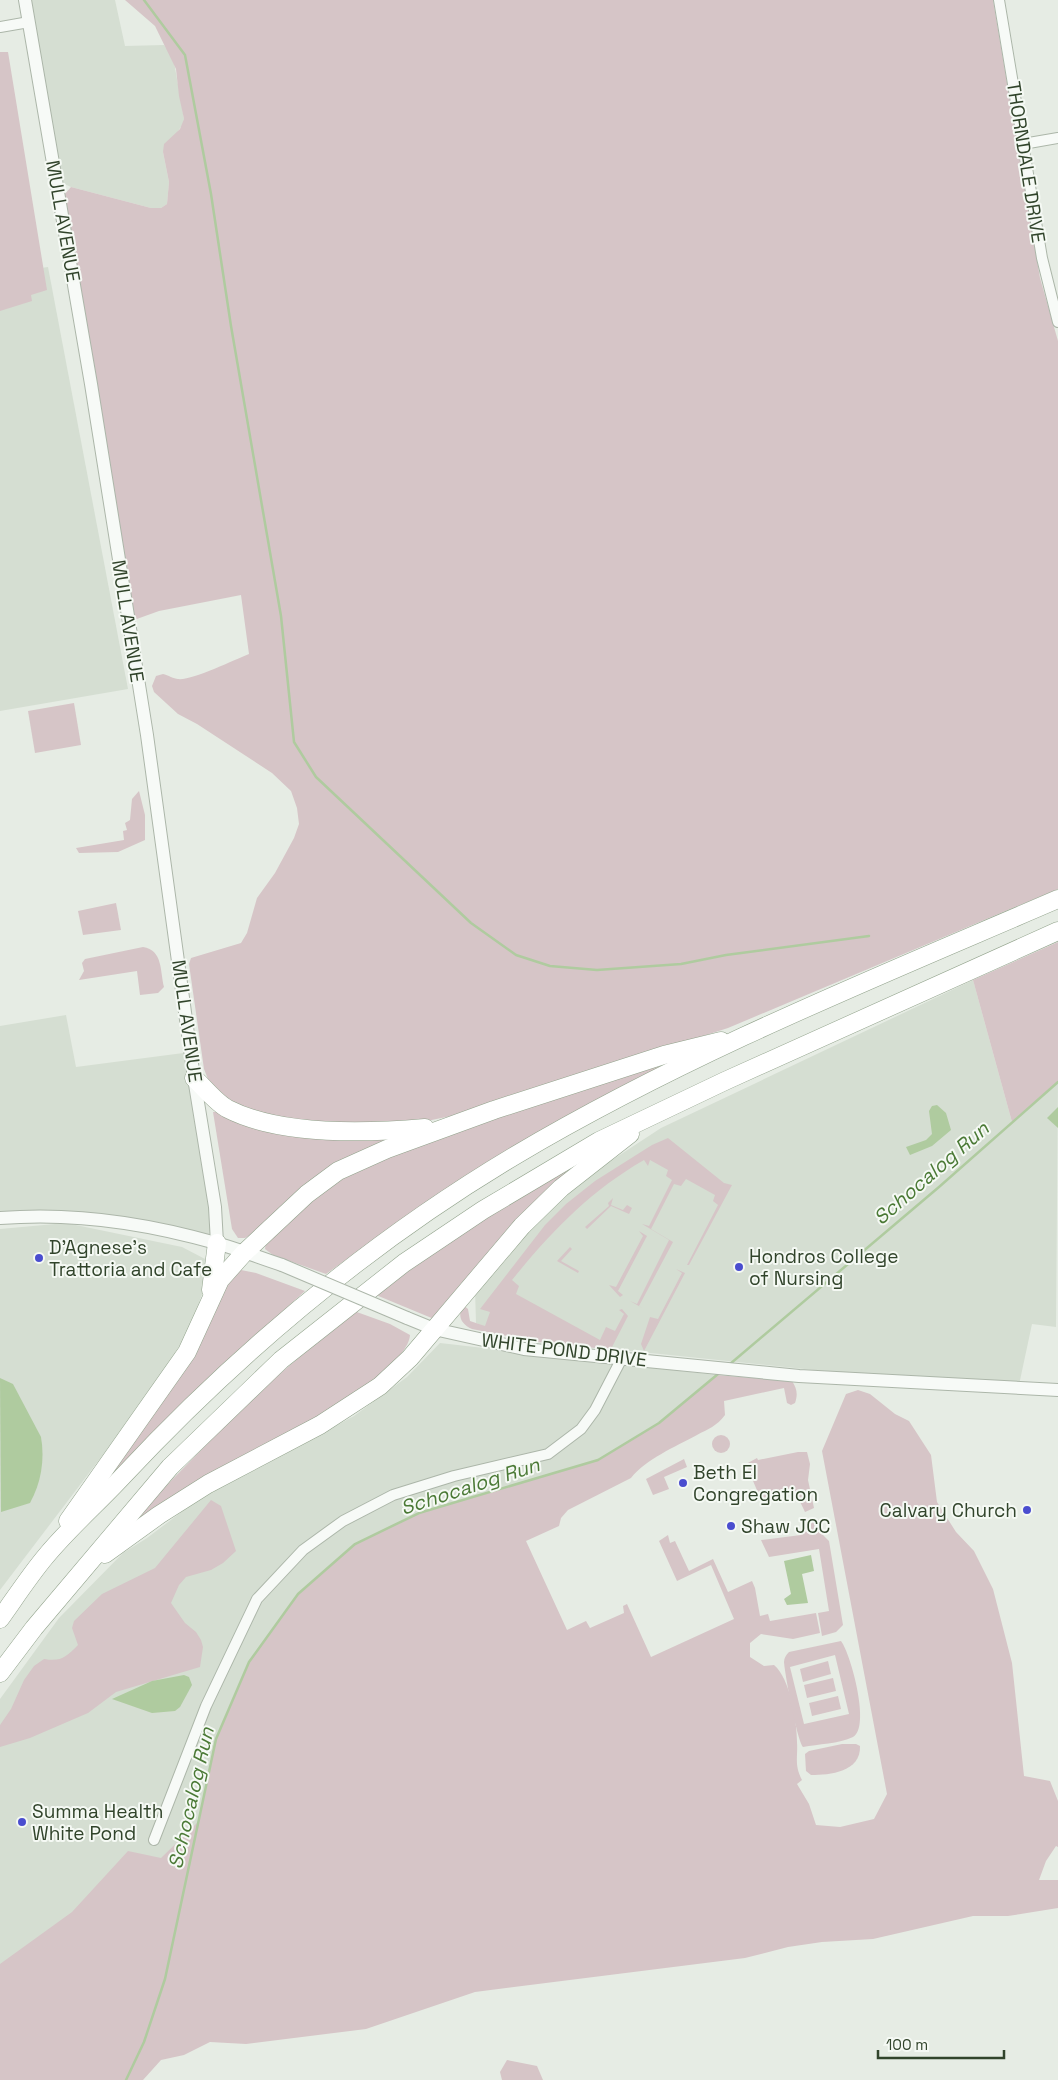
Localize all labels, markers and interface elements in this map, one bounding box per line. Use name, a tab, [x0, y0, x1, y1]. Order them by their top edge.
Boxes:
street label: THORNDALE DRIVE	[1001, 80, 1051, 244]
street label: MULL AVENUE	[40, 158, 86, 284]
street label: MULL AVENUE	[106, 558, 150, 684]
street label: MULL AVENUE	[166, 958, 208, 1084]
water label: Schocalog Run	[868, 1115, 995, 1230]
place label: D'Agnese's Trattoria and Cafe	[49, 1235, 212, 1282]
place label: Hondros College of Nursing	[749, 1244, 899, 1291]
marker: D'Agnese's Trattoria and Cafe	[33, 1252, 45, 1264]
marker: Hondros College of Nursing	[733, 1261, 745, 1273]
street label: WHITE POND DRIVE	[480, 1327, 648, 1373]
water label: Schocalog Run	[397, 1451, 544, 1521]
place label: Beth El Congregation	[693, 1460, 818, 1507]
marker: Beth El Congregation	[677, 1477, 689, 1489]
place label: Calvary Church	[880, 1498, 1017, 1523]
marker: Calvary Church	[1021, 1504, 1033, 1516]
place label: Shaw JCC	[741, 1514, 831, 1539]
marker: Shaw JCC	[725, 1520, 737, 1532]
water label: Schocalog Run	[162, 1724, 220, 1871]
place label: Summa Health White Pond	[32, 1799, 163, 1846]
marker: Summa Health White Pond	[16, 1816, 28, 1828]
scale bar	[878, 2028, 1004, 2060]
text: 100 m	[886, 2035, 928, 2054]

